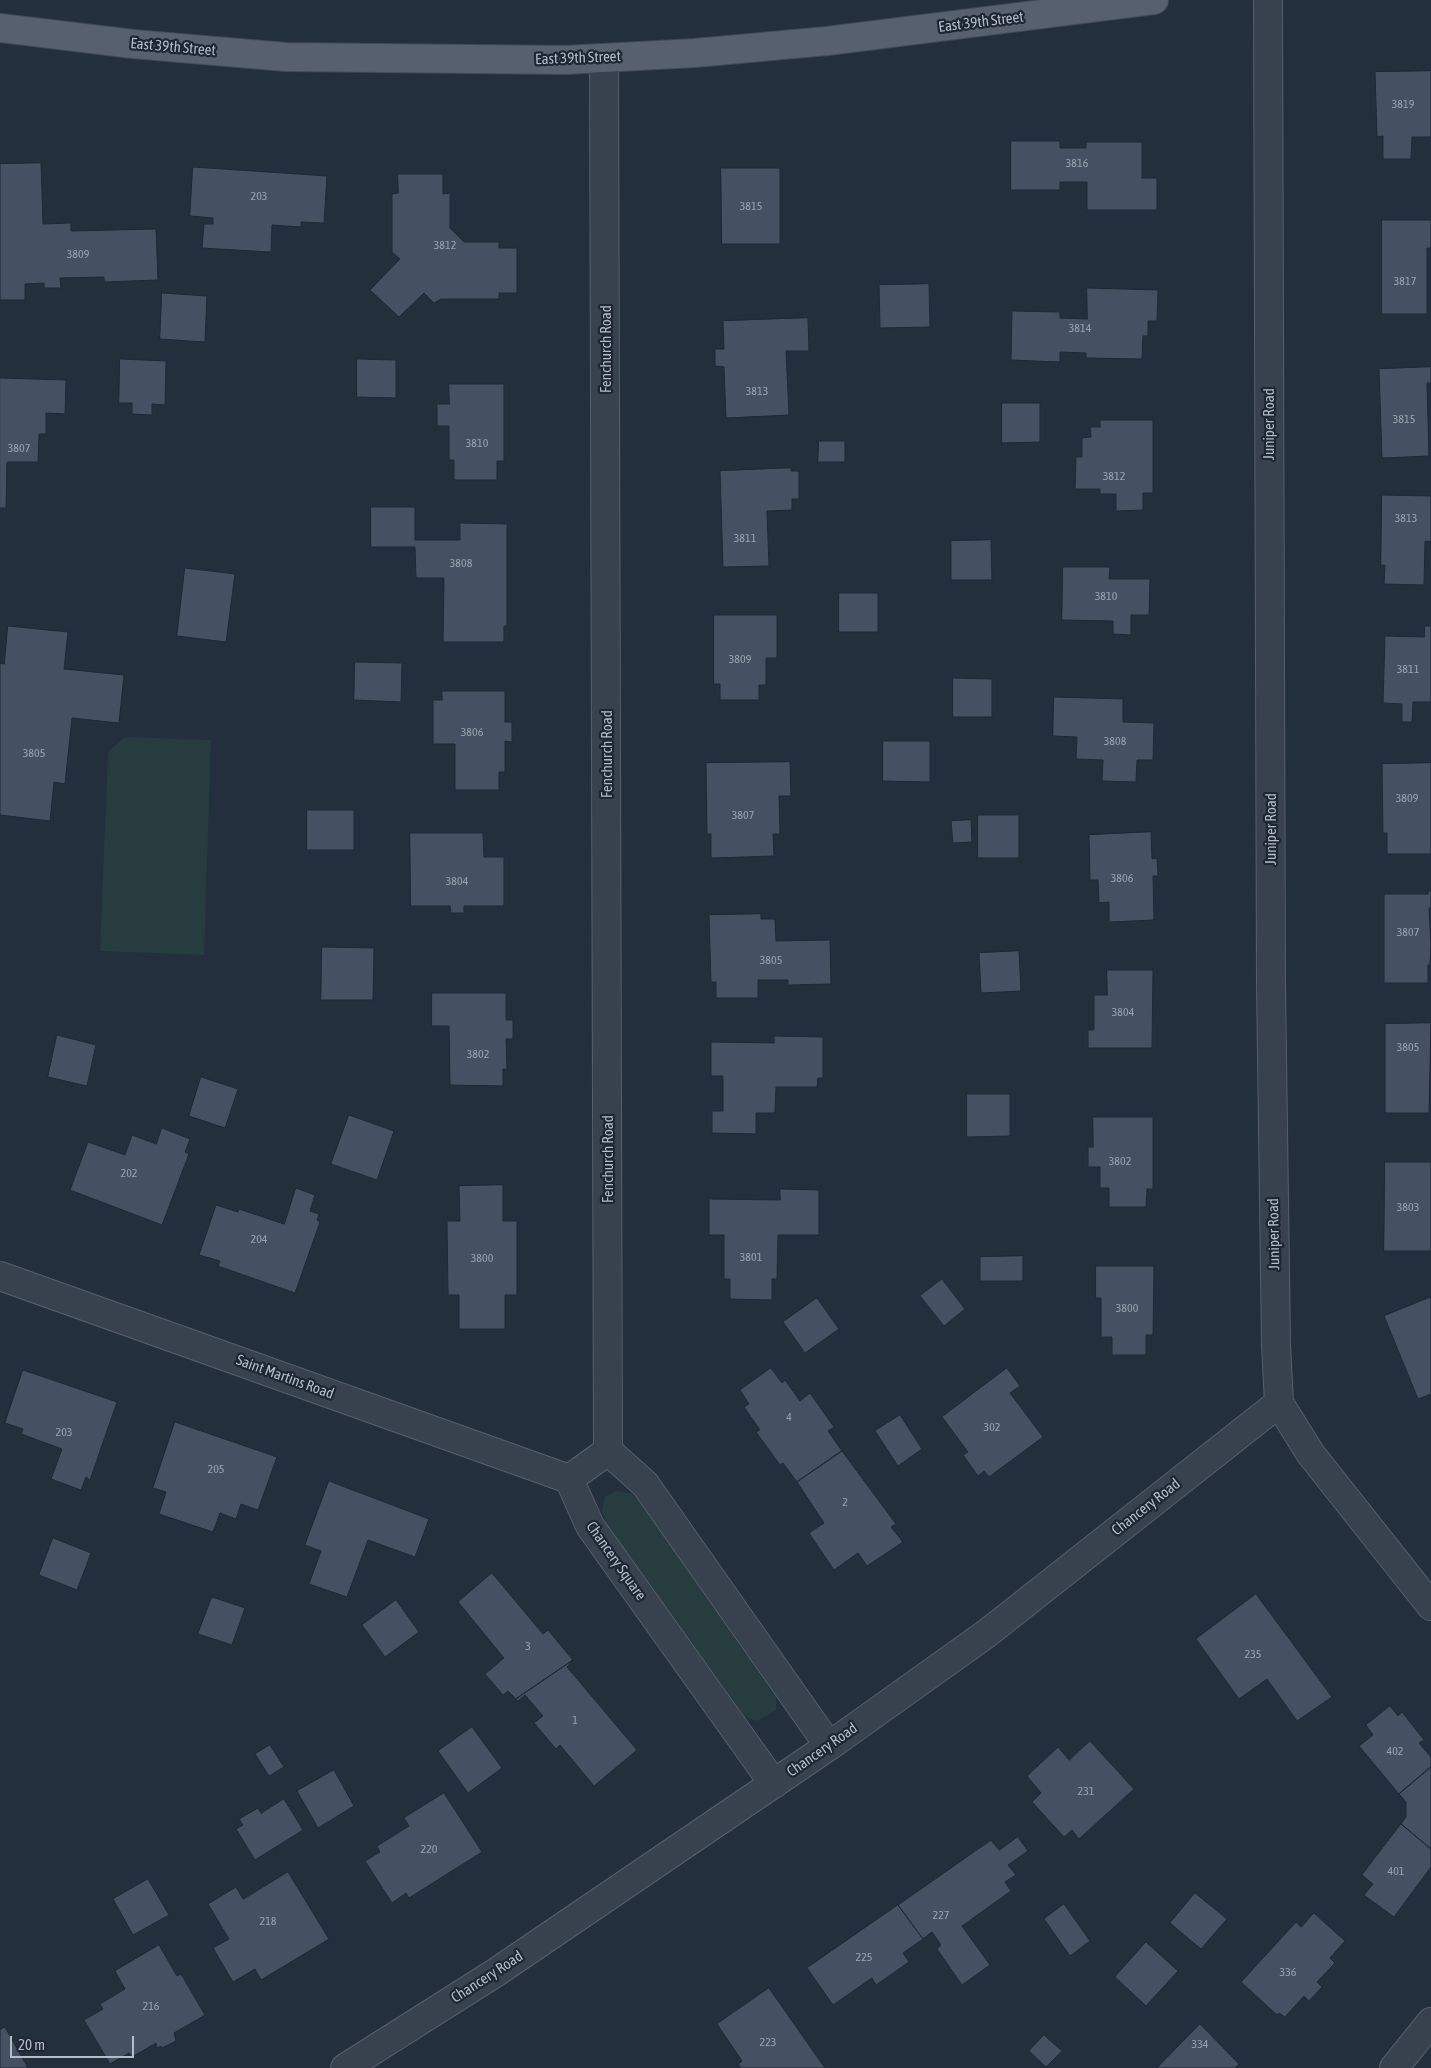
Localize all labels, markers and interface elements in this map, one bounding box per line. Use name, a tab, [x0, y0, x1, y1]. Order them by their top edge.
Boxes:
street label: East 39th Street	[937, 8, 1025, 36]
street label: East 39th Street	[130, 34, 216, 60]
street label: East 39th Street	[535, 48, 621, 68]
house number: 3819	[1392, 97, 1414, 111]
house number: 3816	[1066, 156, 1088, 170]
house number: 203	[251, 189, 267, 203]
house number: 3815	[740, 199, 762, 213]
house number: 3812	[434, 238, 456, 252]
house number: 3809	[67, 247, 89, 261]
house number: 3817	[1394, 274, 1416, 288]
street label: Fenchurch Road	[597, 305, 615, 393]
house number: 3814	[1069, 321, 1091, 335]
house number: 3813	[746, 384, 768, 398]
street label: Juniper Road	[1260, 388, 1278, 460]
house number: 3815	[1393, 412, 1415, 426]
house number: 3810	[466, 436, 488, 450]
house number: 3807	[8, 441, 30, 455]
house number: 3812	[1103, 469, 1125, 483]
house number: 3813	[1395, 511, 1417, 525]
house number: 3811	[734, 531, 756, 545]
house number: 3808	[450, 556, 472, 570]
house number: 3810	[1095, 589, 1117, 603]
house number: 3809	[729, 652, 751, 666]
house number: 3811	[1397, 662, 1419, 676]
street label: Fenchurch Road	[598, 710, 616, 798]
house number: 3806	[461, 725, 483, 739]
house number: 3808	[1104, 734, 1126, 748]
house number: 3805	[23, 746, 45, 760]
house number: 3809	[1396, 791, 1418, 805]
street label: Juniper Road	[1262, 793, 1280, 865]
house number: 3807	[732, 808, 754, 822]
house number: 3806	[1111, 871, 1133, 885]
house number: 3804	[446, 874, 468, 888]
house number: 3807	[1397, 925, 1419, 939]
house number: 3805	[760, 953, 782, 967]
house number: 3804	[1112, 1005, 1134, 1019]
house number: 3805	[1397, 1040, 1419, 1054]
house number: 3802	[467, 1047, 489, 1061]
street label: Fenchurch Road	[599, 1115, 617, 1203]
house number: 3802	[1109, 1154, 1131, 1168]
house number: 202	[121, 1166, 137, 1180]
street label: Juniper Road	[1264, 1198, 1284, 1270]
house number: 3803	[1397, 1200, 1419, 1214]
house number: 204	[251, 1232, 267, 1246]
house number: 3801	[740, 1250, 762, 1264]
house number: 3800	[471, 1251, 493, 1265]
house number: 3800	[1116, 1301, 1138, 1315]
street label: Saint Martins Road	[234, 1351, 336, 1403]
house number: 4	[786, 1410, 792, 1424]
house number: 302	[984, 1420, 1000, 1434]
house number: 203	[56, 1425, 72, 1439]
house number: 205	[208, 1462, 224, 1476]
street label: Chancery Road	[1108, 1475, 1184, 1539]
house number: 2	[842, 1495, 848, 1509]
street label: Chancery Square	[582, 1518, 650, 1604]
house number: 3	[525, 1639, 531, 1653]
house number: 235	[1245, 1647, 1261, 1661]
house number: 1	[572, 1713, 578, 1727]
street label: Chancery Road	[783, 1719, 861, 1781]
house number: 402	[1387, 1744, 1403, 1758]
house number: 231	[1078, 1784, 1094, 1798]
house number: 220	[421, 1842, 437, 1856]
house number: 401	[1388, 1864, 1404, 1878]
house number: 227	[933, 1908, 949, 1922]
house number: 218	[260, 1914, 276, 1928]
street label: Chancery Road	[448, 1947, 526, 2007]
house number: 225	[856, 1950, 872, 1964]
house number: 336	[1280, 1965, 1296, 1979]
house number: 216	[143, 1999, 159, 2013]
scale bar	[12, 2026, 136, 2058]
house number: 223	[760, 2035, 776, 2049]
text: 20 m	[18, 2036, 45, 2053]
house number: 334	[1192, 2037, 1208, 2051]

